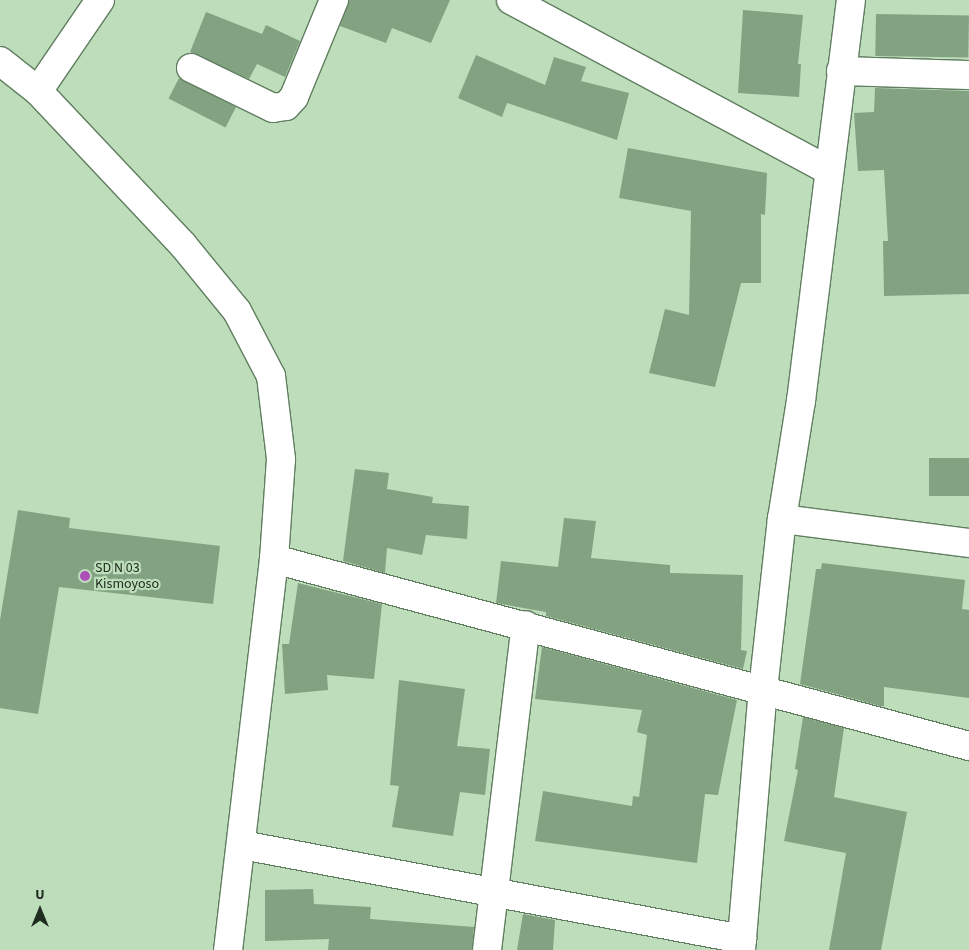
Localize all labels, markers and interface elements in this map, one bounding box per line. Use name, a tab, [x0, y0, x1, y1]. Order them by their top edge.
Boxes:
place label: SD N 03 Kismoyoso	[95, 560, 159, 592]
marker: SD N 03 Kismoyoso	[79, 570, 91, 582]
north arrow	[15, 885, 65, 935]
text: U	[35, 885, 45, 905]

